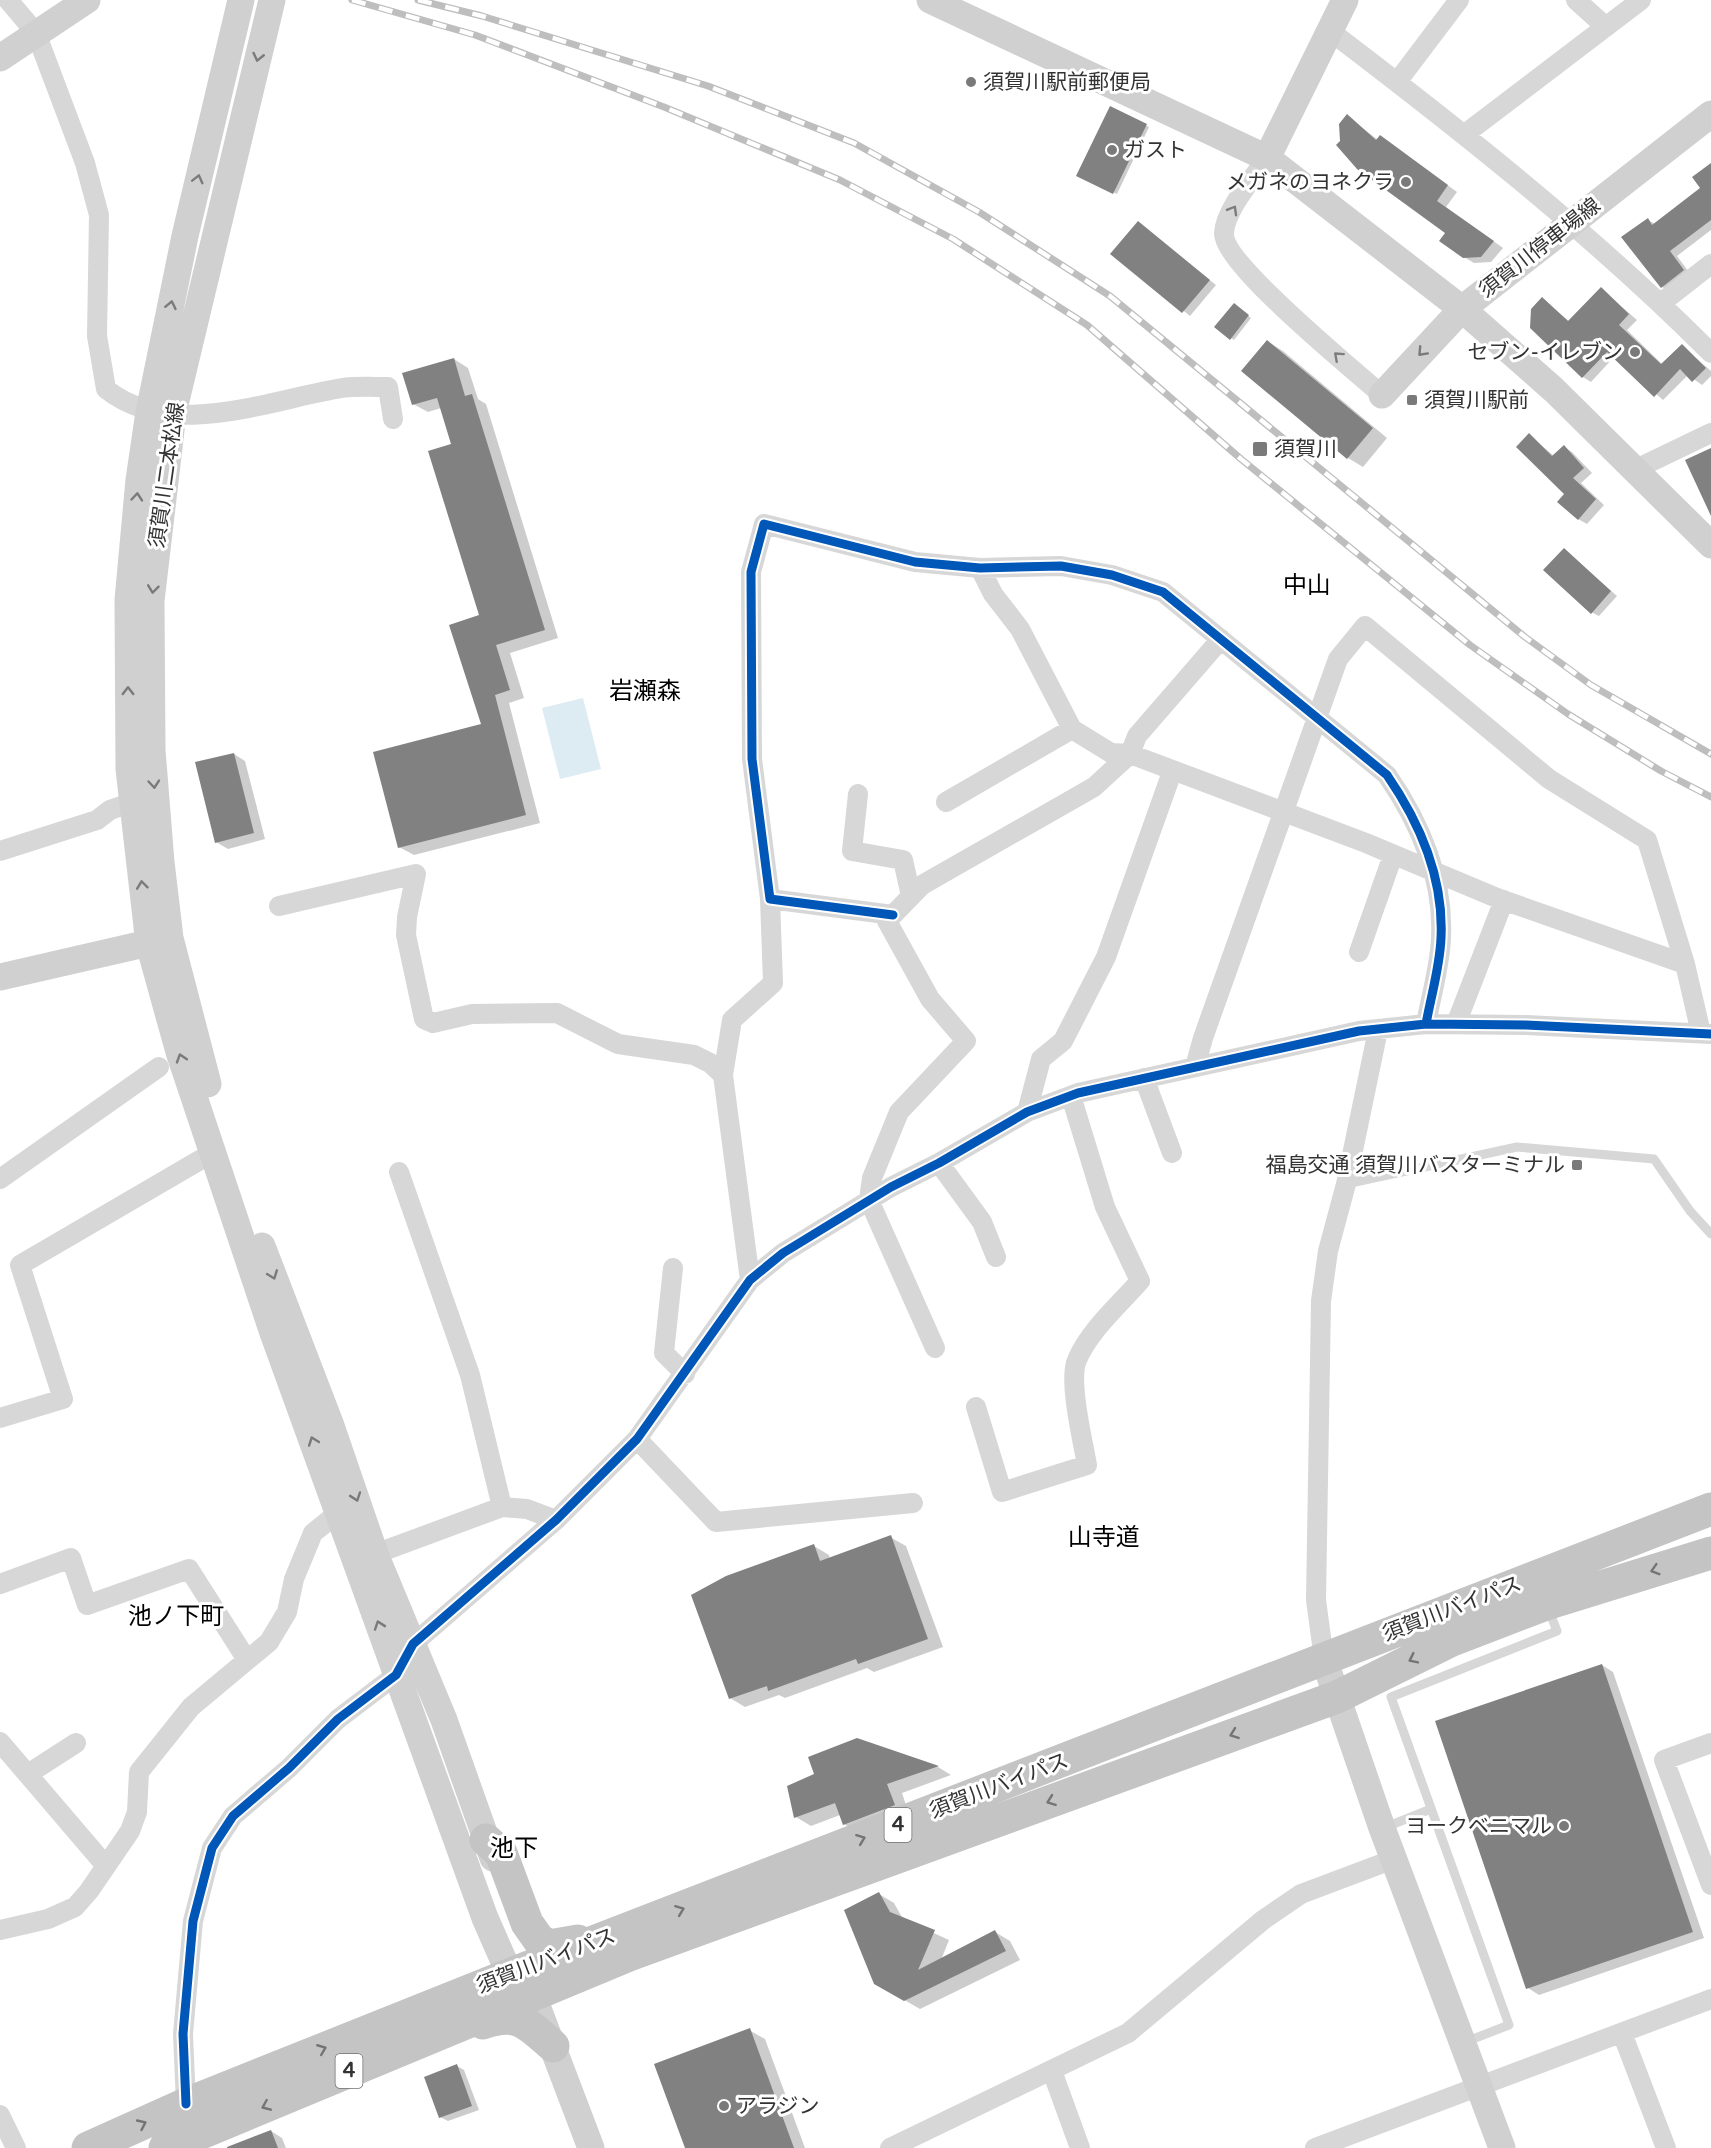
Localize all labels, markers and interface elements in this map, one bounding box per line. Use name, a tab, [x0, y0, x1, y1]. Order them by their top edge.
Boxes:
one-way arrow	[253, 52, 266, 62]
place label: 須賀川駅前郵便局	[983, 70, 1151, 95]
marker: 須賀川駅前郵便局	[964, 75, 978, 89]
place label: ガスト	[1124, 138, 1187, 163]
marker: ガスト	[1105, 143, 1119, 157]
place label: メガネのヨネクラ	[1226, 170, 1394, 195]
one-way arrow	[191, 174, 204, 184]
marker: メガネのヨネクラ	[1399, 175, 1413, 189]
street label: 須賀川停車場線	[1474, 193, 1606, 303]
one-way arrow	[1226, 205, 1237, 216]
one-way arrow	[164, 300, 177, 310]
place label: セブン-イレブン	[1467, 340, 1623, 365]
one-way arrow	[1418, 345, 1429, 355]
marker: セブン-イレブン	[1628, 345, 1642, 359]
one-way arrow	[1334, 352, 1345, 363]
place label: 須賀川駅前	[1424, 388, 1529, 413]
marker: 須賀川駅前	[1405, 393, 1419, 407]
street label: 須賀川二本松線	[144, 400, 190, 550]
place label: 須賀川	[1274, 437, 1337, 462]
marker: 須賀川	[1251, 440, 1269, 458]
one-way arrow	[130, 492, 143, 501]
district label: 中山	[1283, 571, 1331, 600]
one-way arrow	[147, 585, 159, 594]
district label: 岩瀬森	[609, 677, 681, 706]
one-way arrow	[122, 687, 134, 696]
one-way arrow	[148, 780, 161, 789]
one-way arrow	[136, 881, 149, 890]
one-way arrow	[176, 1053, 189, 1064]
place label: 福島交通 須賀川バスターミナル	[1266, 1153, 1565, 1178]
marker: 福島交通 須賀川バスターミナル	[1570, 1158, 1584, 1172]
one-way arrow	[266, 1269, 278, 1280]
one-way arrow	[307, 1436, 320, 1447]
one-way arrow	[348, 1491, 361, 1502]
district label: 山寺道	[1068, 1523, 1140, 1552]
one-way arrow	[1650, 1563, 1661, 1575]
street label: 須賀川バイパス	[1379, 1571, 1525, 1647]
district label: 池ノ下町	[128, 1602, 224, 1631]
one-way arrow	[373, 1620, 386, 1631]
one-way arrow	[1409, 1652, 1420, 1664]
one-way arrow	[1229, 1727, 1240, 1740]
street label: 須賀川バイパス	[926, 1748, 1072, 1824]
one-way arrow	[1046, 1794, 1057, 1806]
road number: 4	[884, 1808, 912, 1842]
place label: ヨークベニマル	[1405, 1814, 1552, 1839]
marker: ヨークベニマル	[1557, 1819, 1571, 1833]
district label: 池下	[490, 1834, 538, 1863]
one-way arrow	[855, 1834, 866, 1846]
one-way arrow	[673, 1905, 684, 1917]
street label: 須賀川バイパス	[473, 1923, 619, 1999]
one-way arrow	[316, 2044, 327, 2057]
road number: 4	[336, 2054, 362, 2088]
place label: アラジン	[736, 2094, 820, 2119]
one-way arrow	[262, 2099, 273, 2111]
marker: アラジン	[717, 2099, 731, 2113]
one-way arrow	[135, 2119, 146, 2131]

